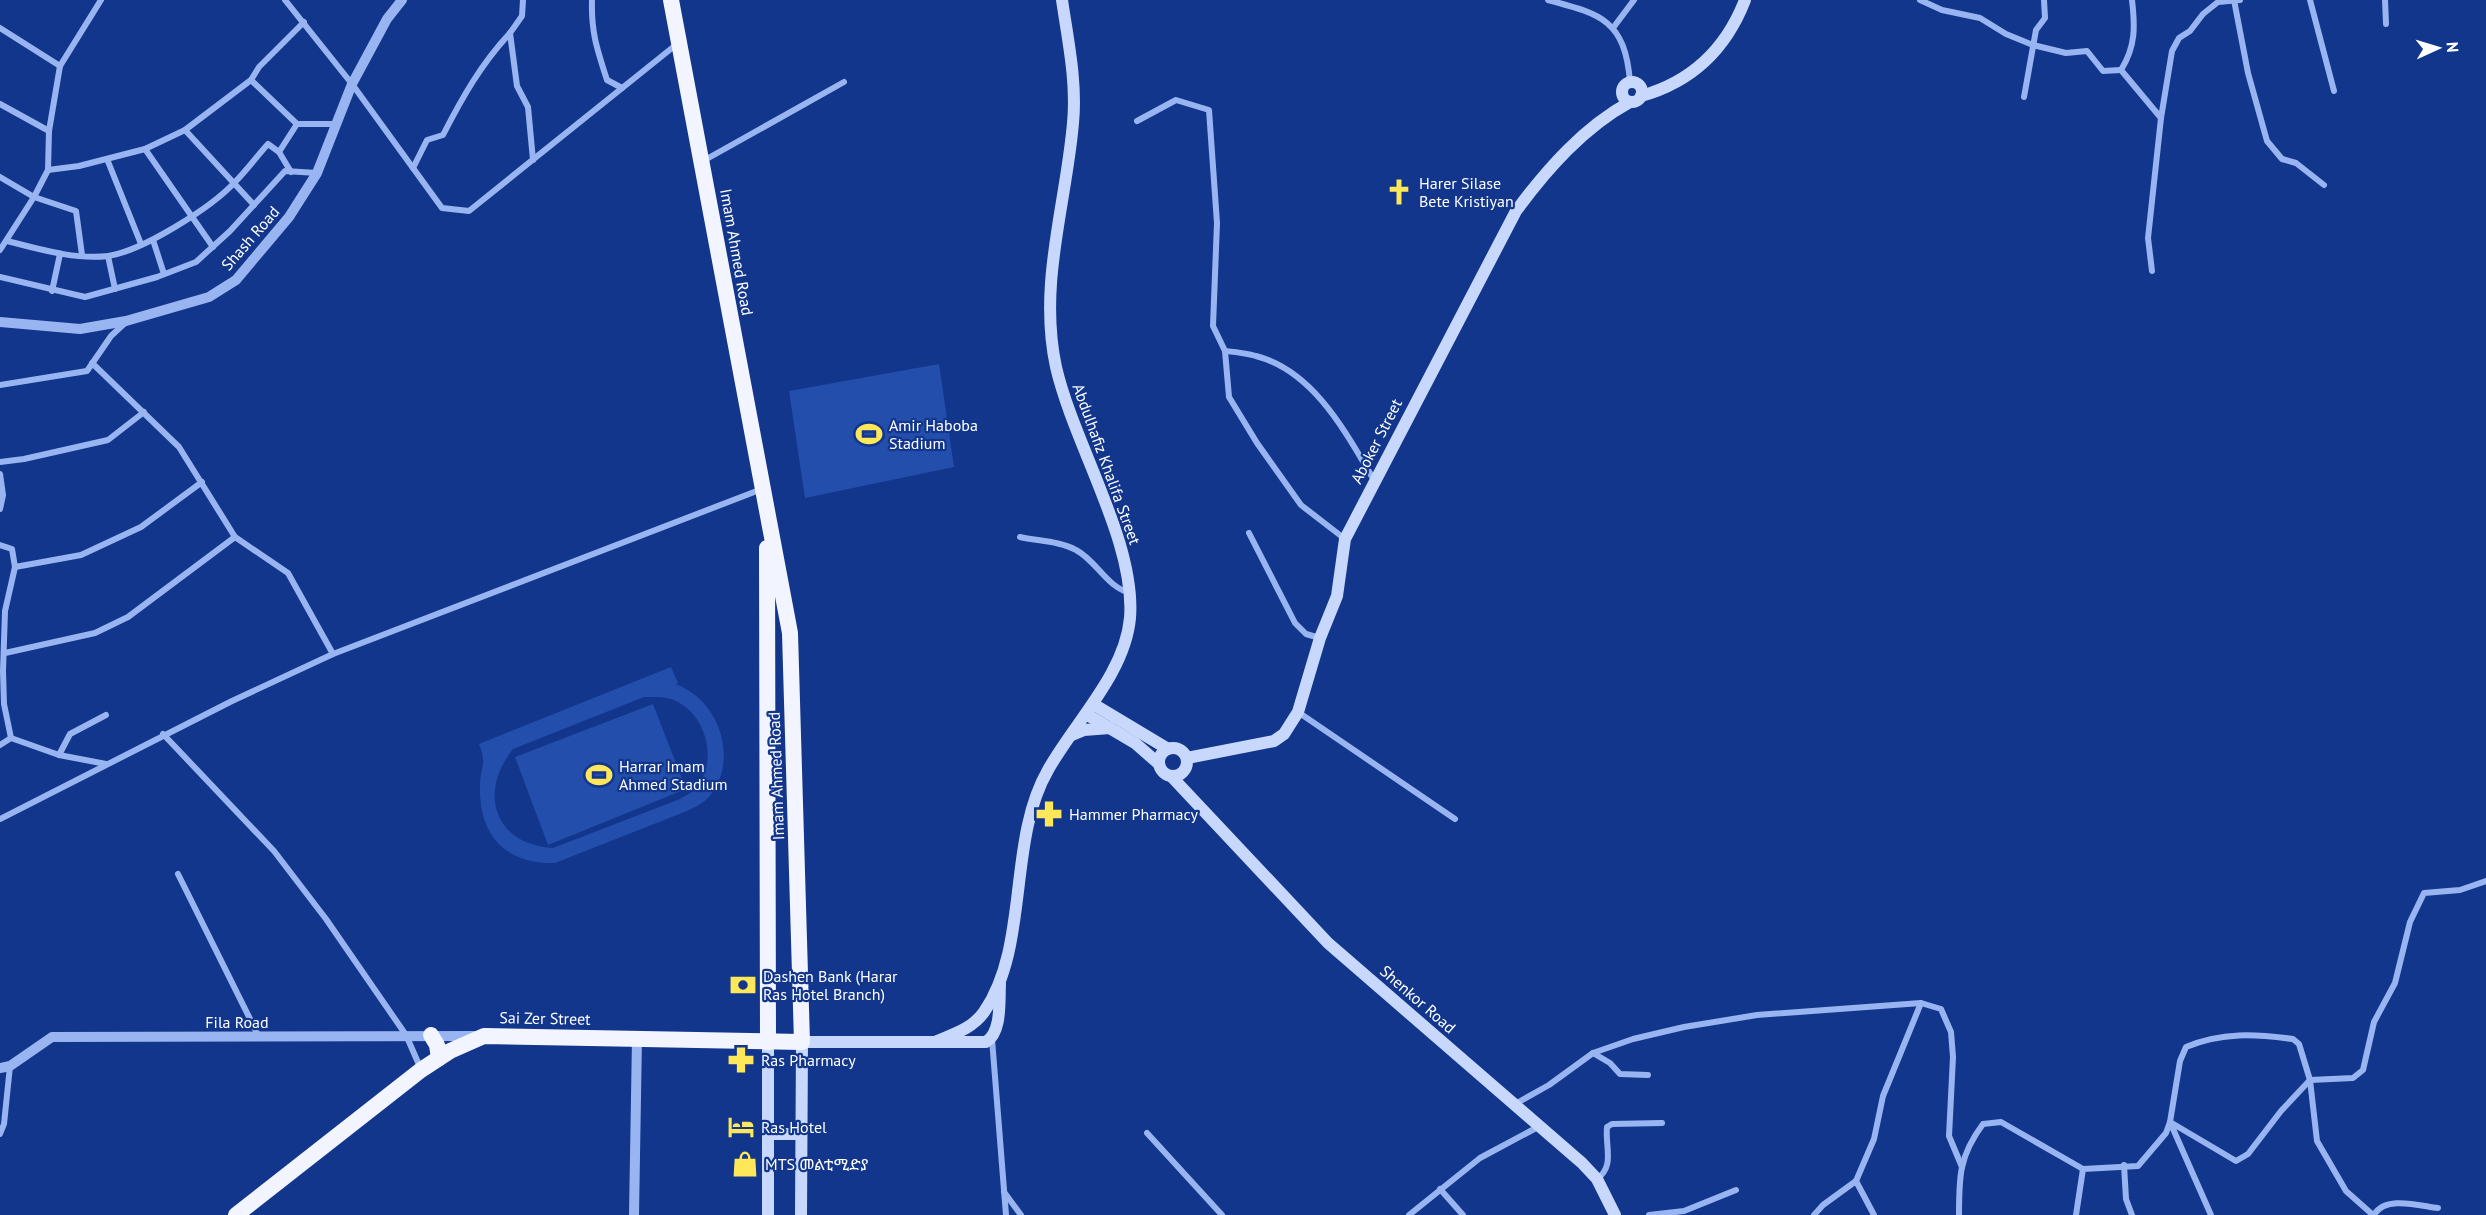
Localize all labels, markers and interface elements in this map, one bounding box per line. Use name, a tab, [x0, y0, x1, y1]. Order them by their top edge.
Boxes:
north arrow	[2408, 18, 2468, 78]
text: N	[2443, 41, 2463, 53]
place label: Harer Silase Bete Kristiyan	[1419, 173, 1514, 211]
church icon: Harer Silase Bete Kristiyan	[1384, 177, 1414, 207]
street label: Imam Ahmed Road	[716, 187, 758, 317]
street label: Shash Road	[217, 202, 283, 274]
street label: Abdulhafiz Khalifa Street	[1069, 381, 1146, 548]
street label: Aboker Street	[1346, 395, 1406, 487]
place label: Amir Haboba Stadium	[889, 415, 978, 453]
sports icon: Amir Haboba Stadium	[854, 419, 884, 449]
street label: Imam Ahmed Road	[764, 712, 788, 840]
place label: Harrar Imam Ahmed Stadium	[619, 756, 727, 794]
sports icon: Harrar Imam Ahmed Stadium	[584, 760, 614, 790]
pharmacy icon: Hammer Pharmacy	[1034, 799, 1064, 829]
place label: Hammer Pharmacy	[1069, 804, 1199, 824]
street label: Shenkor Road	[1376, 961, 1460, 1037]
place label: Dashen Bank (Harar Ras Hotel Branch)	[763, 966, 898, 1004]
bank icon: Dashen Bank (Harar Ras Hotel Branch)	[728, 970, 758, 1000]
street label: Sai Zer Street	[499, 1007, 591, 1029]
street label: Fila Road	[205, 1012, 269, 1032]
pharmacy icon: Ras Pharmacy	[726, 1045, 756, 1075]
place label: Ras Pharmacy	[761, 1050, 856, 1070]
hotel icon: Ras Hotel	[726, 1112, 756, 1142]
place label: Ras Hotel	[761, 1117, 827, 1137]
shop icon: MTS መልቲሚድያ	[730, 1149, 760, 1179]
place label: MTS መልቲሚድያ	[765, 1154, 869, 1174]

